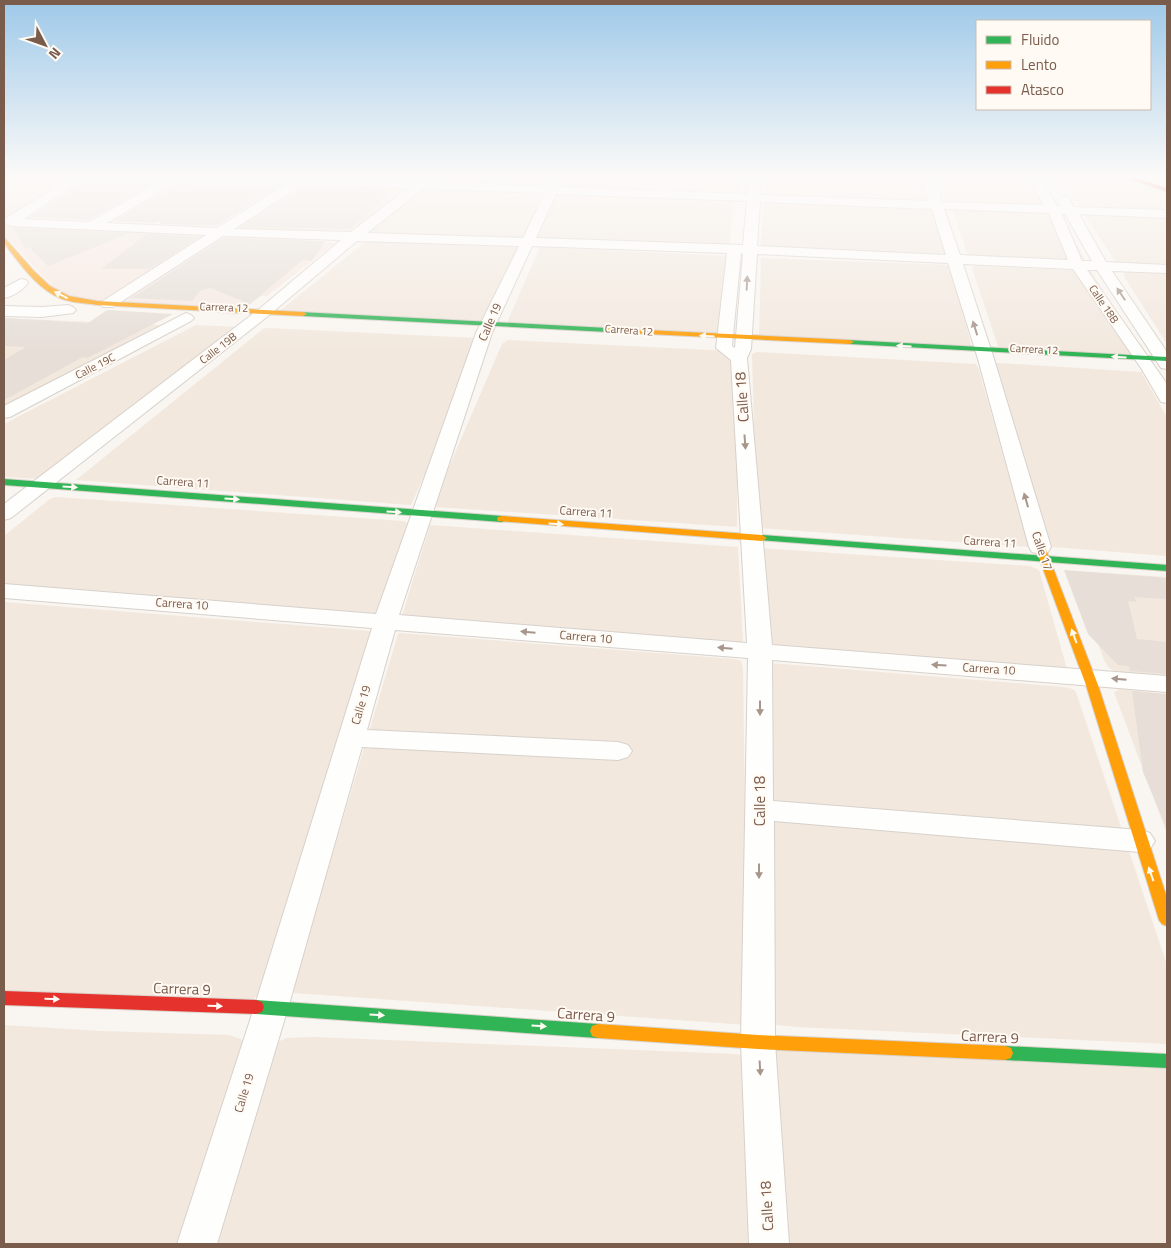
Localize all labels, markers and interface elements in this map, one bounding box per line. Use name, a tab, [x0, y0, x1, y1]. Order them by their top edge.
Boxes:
north arrow	[20, 20, 70, 70]
legend	[976, 20, 1151, 110]
text: Fluido	[1021, 28, 1060, 51]
text: N	[44, 43, 66, 64]
text: Lento	[1021, 53, 1057, 76]
text: Atasco	[1021, 78, 1064, 101]
one-way arrow	[744, 274, 752, 290]
street label: Calle 18B	[1085, 281, 1123, 327]
one-way arrow	[1116, 287, 1126, 301]
one-way arrow	[54, 290, 68, 298]
street label: Carrera 12	[199, 298, 249, 316]
street label: Calle 19	[473, 299, 507, 344]
street label: Carrera 12	[604, 320, 654, 340]
one-way arrow	[970, 320, 978, 335]
street label: Calle 19B	[196, 328, 240, 368]
one-way arrow	[698, 332, 714, 340]
street label: Carrera 12	[1009, 340, 1059, 358]
one-way arrow	[896, 342, 912, 350]
street label: Calle 19C	[72, 349, 118, 383]
one-way arrow	[1110, 353, 1126, 361]
street label: Calle 18	[728, 371, 755, 423]
one-way arrow	[741, 434, 749, 450]
street label: Carrera 11	[156, 470, 210, 493]
one-way arrow	[62, 483, 78, 491]
one-way arrow	[1022, 492, 1030, 507]
one-way arrow	[224, 496, 240, 504]
street label: Carrera 11	[559, 500, 613, 523]
one-way arrow	[386, 508, 402, 516]
one-way arrow	[548, 520, 564, 528]
street label: Calle 17	[1027, 529, 1058, 573]
street label: Carrera 11	[963, 530, 1017, 553]
street label: Carrera 10	[155, 592, 209, 615]
street label: Carrera 10	[559, 625, 614, 648]
one-way arrow	[520, 628, 536, 636]
one-way arrow	[1070, 628, 1078, 643]
one-way arrow	[717, 644, 733, 652]
street label: Carrera 10	[962, 657, 1016, 680]
one-way arrow	[931, 661, 947, 669]
one-way arrow	[1110, 675, 1126, 683]
street label: Calle 19	[346, 683, 376, 727]
one-way arrow	[756, 701, 764, 717]
street label: Calle 18	[748, 776, 771, 826]
one-way arrow	[755, 863, 763, 879]
one-way arrow	[1147, 866, 1155, 881]
street label: Carrera 9	[153, 976, 211, 1001]
one-way arrow	[45, 996, 61, 1004]
street label: Carrera 9	[556, 1001, 616, 1028]
one-way arrow	[207, 1002, 223, 1010]
one-way arrow	[369, 1012, 385, 1020]
one-way arrow	[531, 1023, 547, 1031]
street label: Carrera 9	[961, 1024, 1020, 1049]
one-way arrow	[756, 1061, 764, 1077]
street label: Calle 19	[229, 1071, 259, 1115]
street label: Calle 18	[754, 1180, 779, 1232]

